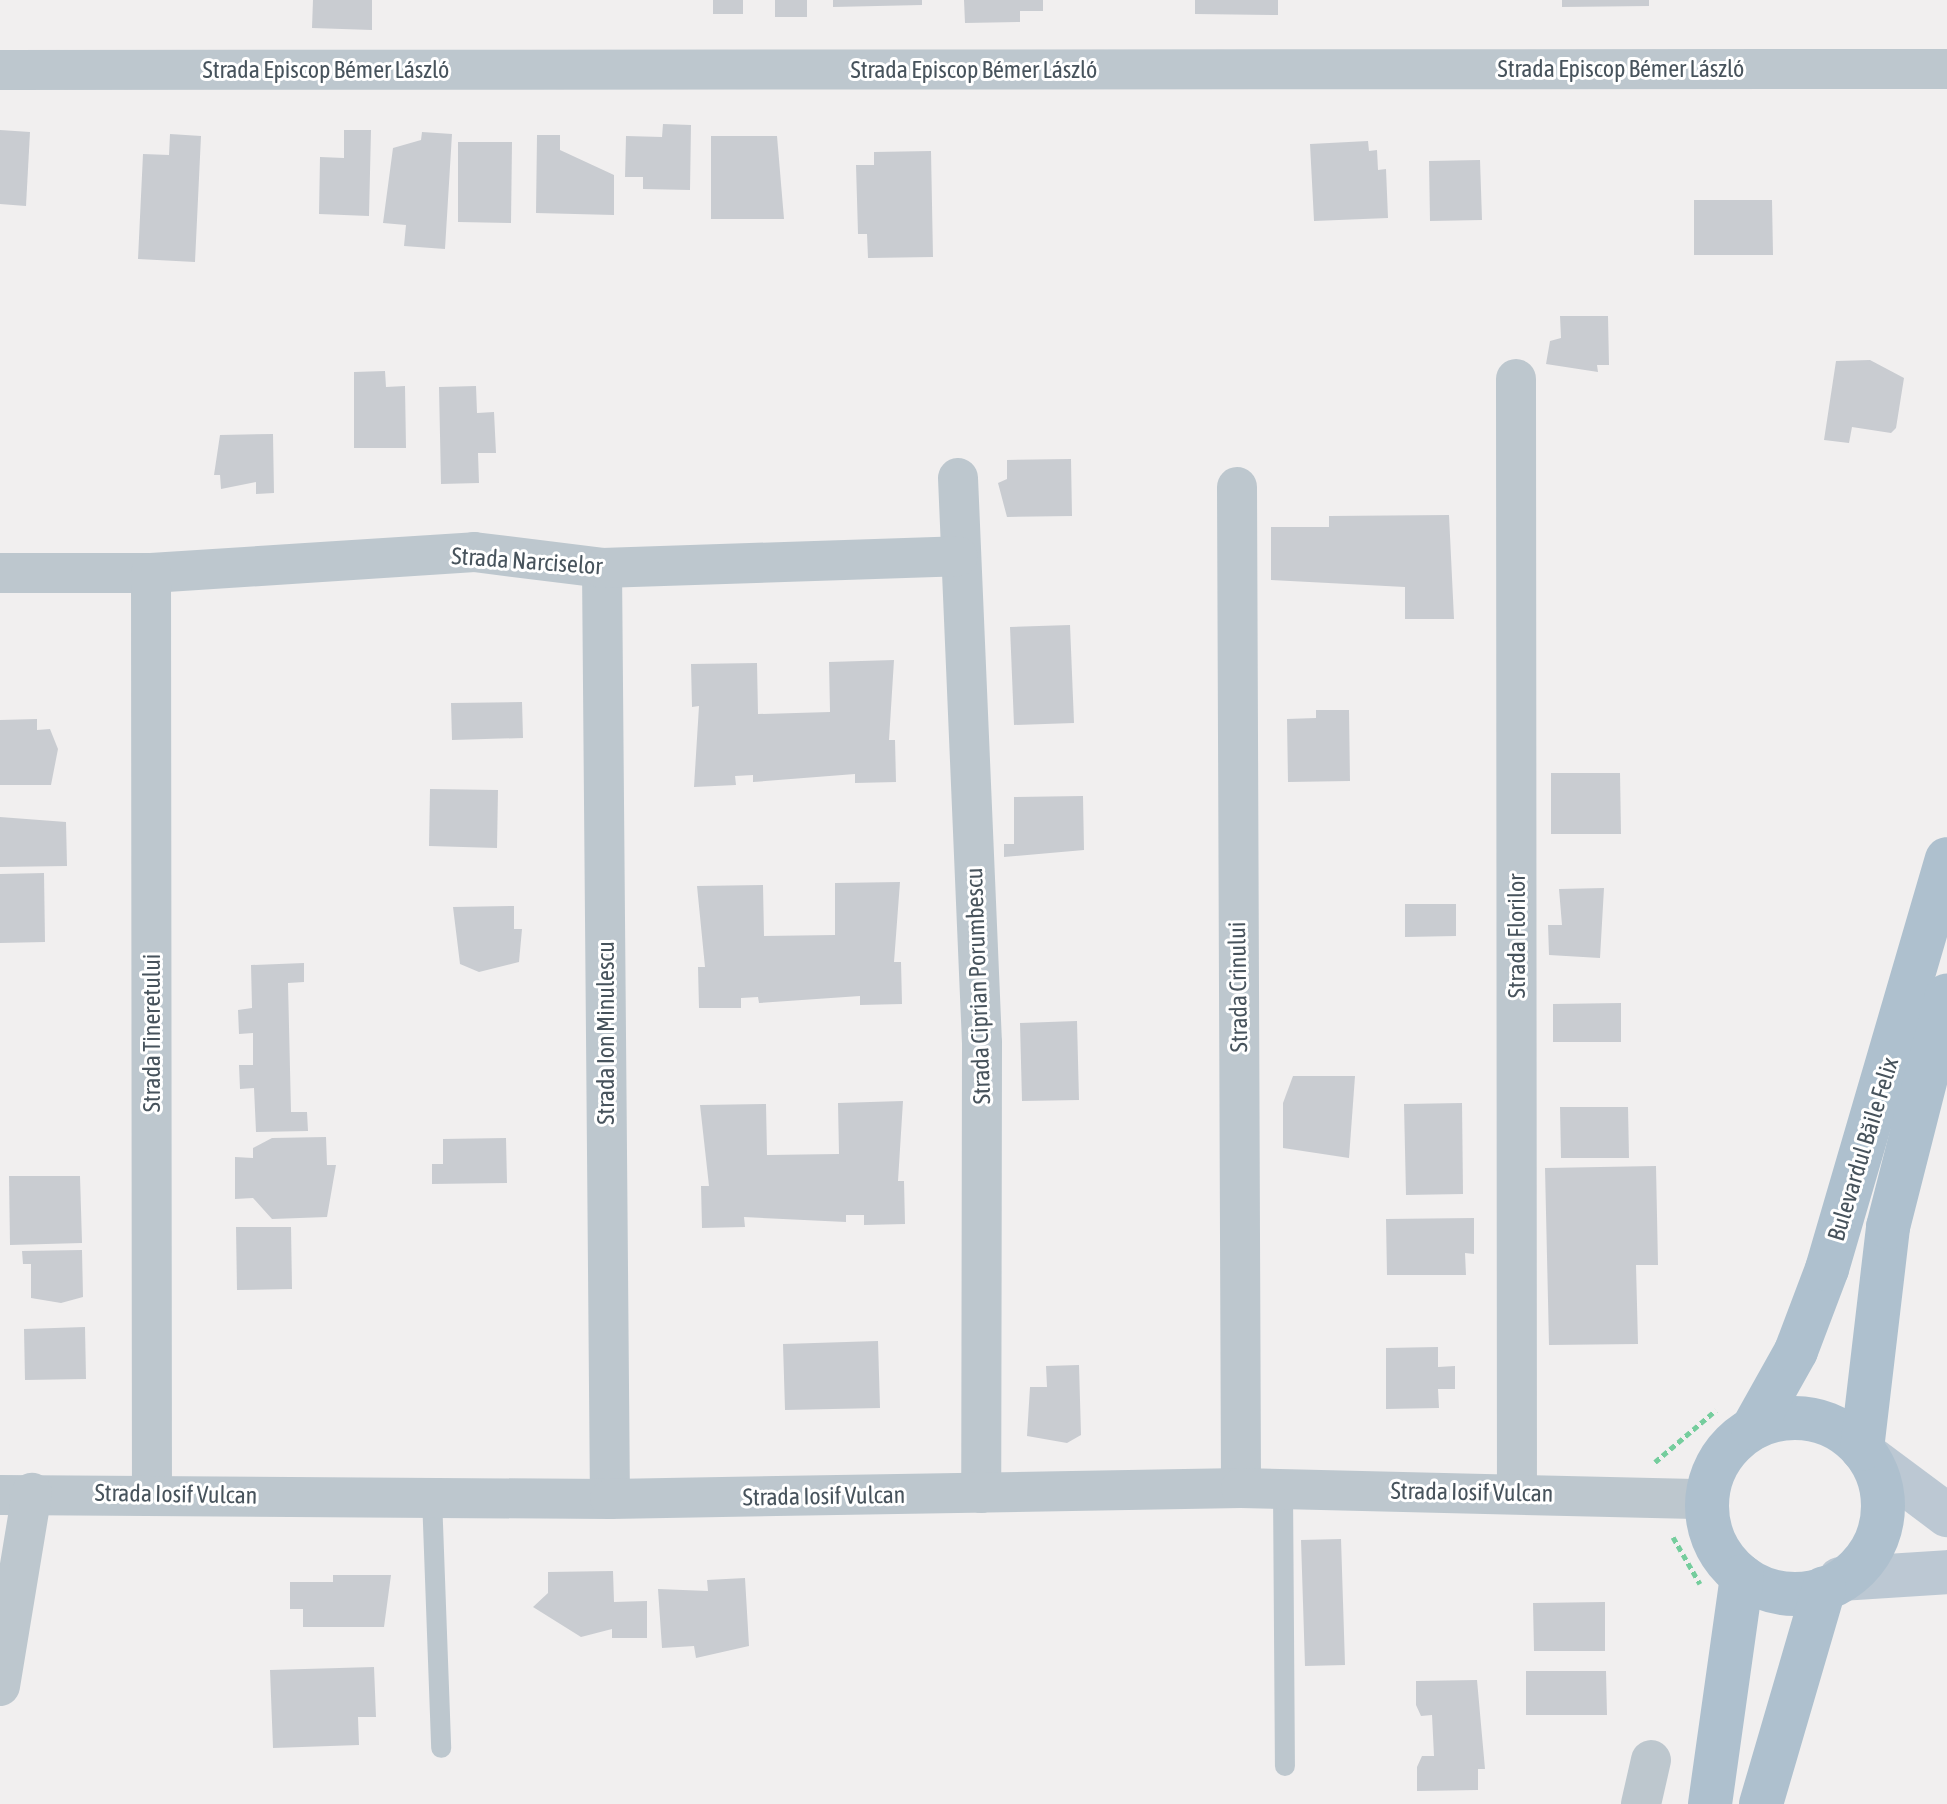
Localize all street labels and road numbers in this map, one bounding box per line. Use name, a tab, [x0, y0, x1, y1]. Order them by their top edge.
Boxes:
street label: Strada Episcop Bémer László	[1498, 55, 1744, 83]
street label: Strada Episcop Bémer László	[203, 56, 449, 84]
street label: Strada Episcop Bémer László	[851, 56, 1097, 84]
street label: Strada Narciselor	[451, 541, 603, 581]
street label: Strada Ciprian Porumbescu	[959, 867, 997, 1105]
street label: Strada Florilor	[1503, 874, 1531, 998]
street label: Strada Crinului	[1222, 921, 1254, 1053]
street label: Strada Ion Minulescu	[592, 941, 620, 1125]
street label: Strada Tineretului	[138, 954, 166, 1112]
street label: Bulevardul Băile Felix	[1821, 1054, 1905, 1244]
street label: Strada Iosif Vulcan	[1390, 1476, 1554, 1508]
street label: Strada Iosif Vulcan	[94, 1478, 258, 1510]
street label: Strada Iosif Vulcan	[742, 1480, 906, 1512]

